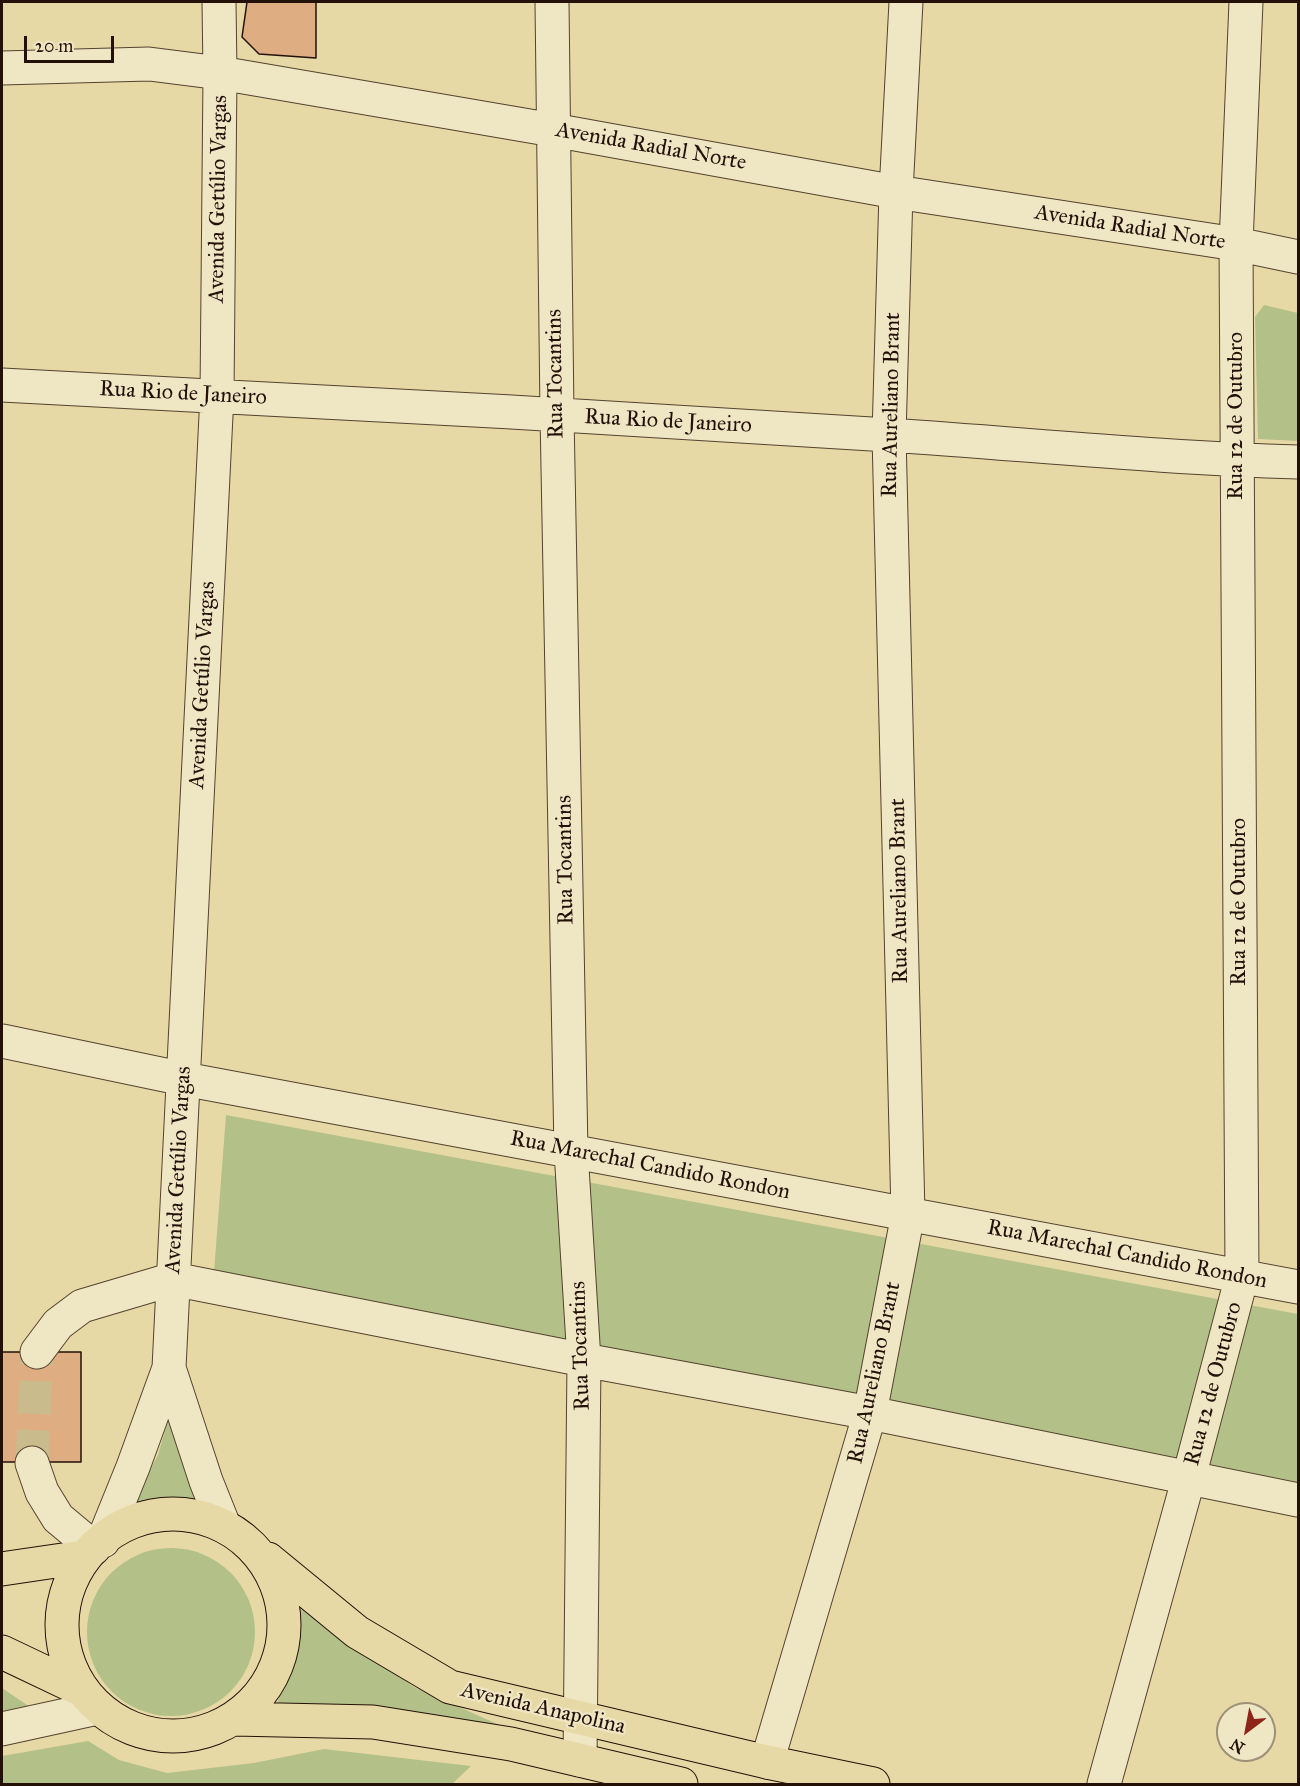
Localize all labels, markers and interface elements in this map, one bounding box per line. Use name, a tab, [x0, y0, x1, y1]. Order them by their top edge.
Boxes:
scale bar	[27, 24, 117, 62]
text: 20 m	[35, 35, 73, 57]
street label: Avenida Getúlio Vargas	[204, 95, 234, 303]
street label: Avenida Radial Norte	[554, 117, 748, 177]
street label: Avenida Radial Norte	[1033, 200, 1227, 256]
street label: Rua Tocantins	[542, 309, 570, 439]
street label: Rua Aureliano Brant	[877, 312, 907, 498]
street label: Rua 12 de Outubro	[1224, 332, 1250, 500]
street label: Rua Rio de Janeiro	[99, 376, 267, 412]
street label: Rua Rio de Janeiro	[584, 404, 752, 440]
street label: Avenida Getúlio Vargas	[184, 581, 222, 789]
street label: Rua Tocantins	[552, 795, 580, 925]
street label: Rua Aureliano Brant	[885, 798, 915, 984]
street label: Rua 12 de Outubro	[1227, 818, 1253, 986]
street label: Avenida Getúlio Vargas	[160, 1066, 198, 1274]
street label: Rua Marechal Candido Rondon	[508, 1126, 792, 1206]
street label: Rua Marechal Candido Rondon	[985, 1215, 1269, 1295]
street label: Rua Aureliano Brant	[843, 1280, 907, 1466]
street label: Rua Tocantins	[566, 1281, 596, 1411]
street label: Rua 12 de Outubro	[1179, 1299, 1249, 1469]
street label: Avenida Anapolina	[458, 1677, 628, 1741]
north arrow	[1216, 1702, 1276, 1762]
text: N	[1226, 1734, 1248, 1758]

